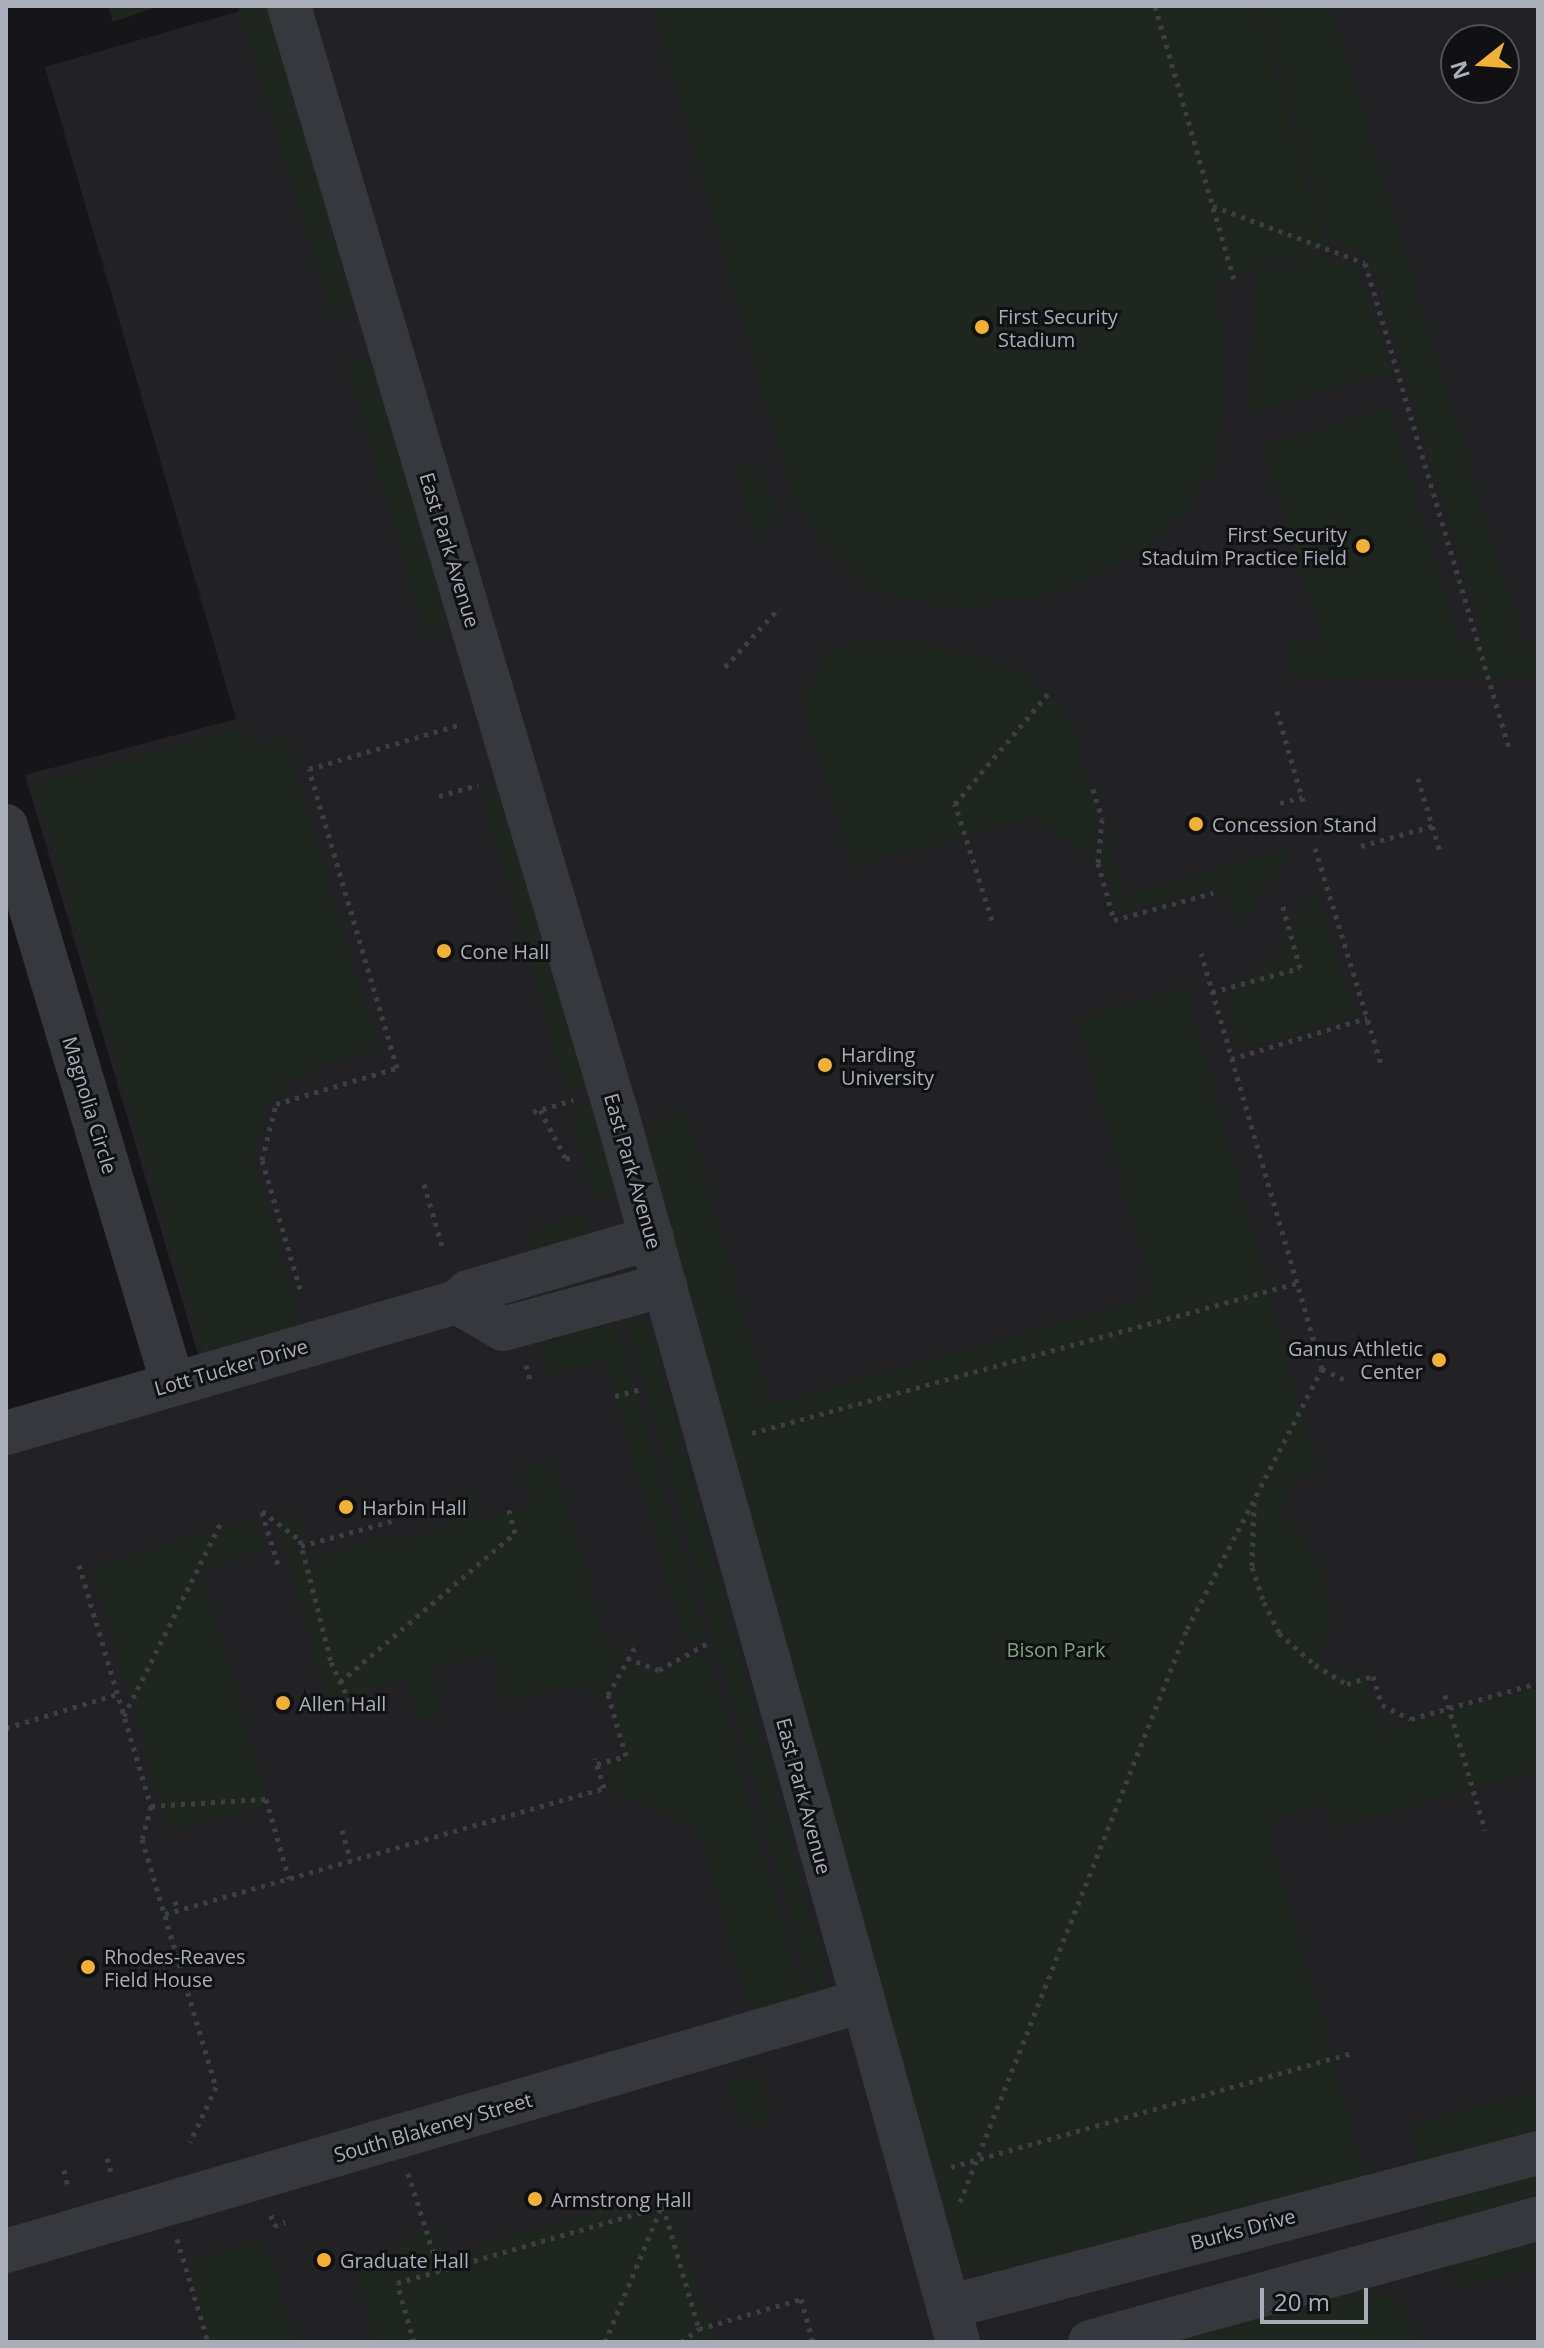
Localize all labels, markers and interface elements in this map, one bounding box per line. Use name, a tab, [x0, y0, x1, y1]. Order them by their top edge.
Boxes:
north arrow	[1440, 24, 1520, 104]
text: N	[1442, 57, 1476, 83]
place label: First Security Stadium	[998, 304, 1118, 351]
marker: First Security Stadium	[973, 318, 991, 336]
street label: East Park Avenue	[415, 470, 485, 630]
place label: First Security Staduim Practice Field	[1142, 522, 1347, 569]
marker: First Security Staduim Practice Field	[1354, 537, 1372, 555]
place label: Concession Stand	[1212, 812, 1377, 836]
marker: Concession Stand	[1187, 815, 1205, 833]
place label: Cone Hall	[460, 939, 549, 963]
marker: Cone Hall	[435, 942, 453, 960]
street label: Magnolia Circle	[58, 1033, 122, 1177]
place label: Harding University	[841, 1042, 934, 1089]
marker: Harding University	[816, 1056, 834, 1074]
street label: East Park Avenue	[599, 1090, 667, 1252]
street label: Lott Tucker Drive	[151, 1334, 311, 1400]
place label: Ganus Athletic Center	[1288, 1336, 1423, 1383]
marker: Ganus Athletic Center	[1430, 1351, 1448, 1369]
place label: Harbin Hall	[362, 1495, 467, 1519]
marker: Harbin Hall	[337, 1498, 355, 1516]
park label: Bison Park	[1007, 1637, 1105, 1661]
place label: Allen Hall	[299, 1691, 386, 1715]
marker: Allen Hall	[274, 1694, 292, 1712]
street label: East Park Avenue	[772, 1715, 836, 1877]
place label: Rhodes-Reaves Field House	[104, 1944, 246, 1991]
marker: Rhodes-Reaves Field House	[79, 1958, 97, 1976]
street label: South Blakeney Street	[331, 2087, 535, 2167]
place label: Armstrong Hall	[551, 2187, 691, 2211]
marker: Armstrong Hall	[526, 2190, 544, 2208]
street label: Burks Drive	[1188, 2203, 1298, 2255]
place label: Graduate Hall	[340, 2248, 469, 2272]
marker: Graduate Hall	[315, 2251, 333, 2269]
scale bar	[1264, 2272, 1372, 2322]
text: 20 m	[1274, 2285, 1330, 2318]

